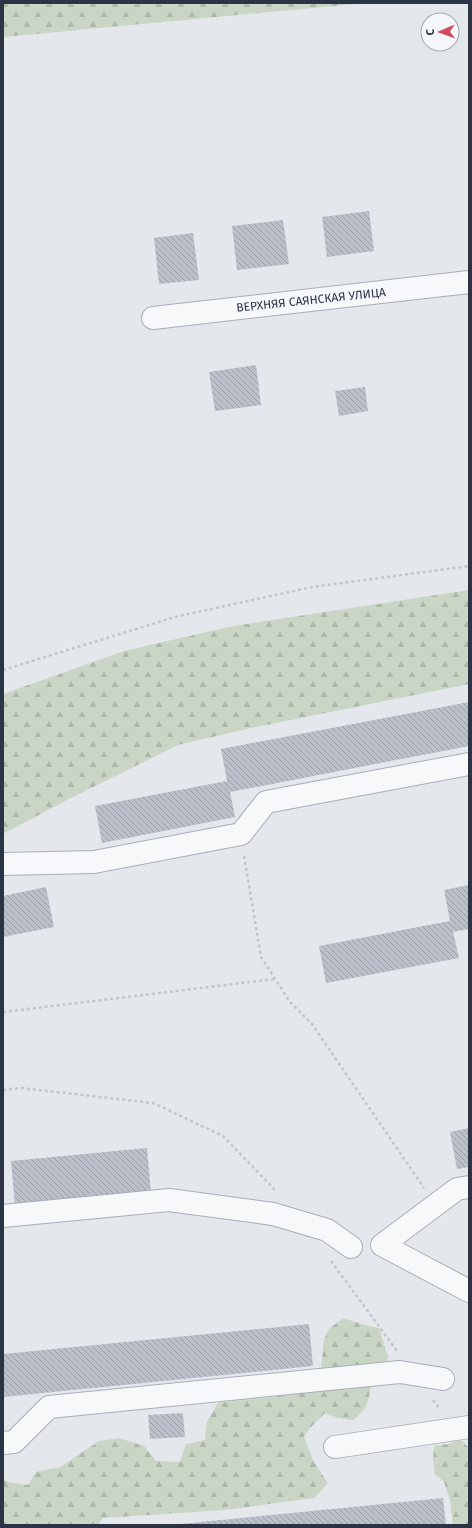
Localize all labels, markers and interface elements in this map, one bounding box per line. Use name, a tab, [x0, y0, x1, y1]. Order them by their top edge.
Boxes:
north arrow	[420, 12, 460, 52]
text: С	[424, 28, 437, 36]
street label: ВЕРХНЯЯ САЯНСКАЯ УЛИЦА	[236, 285, 386, 315]

